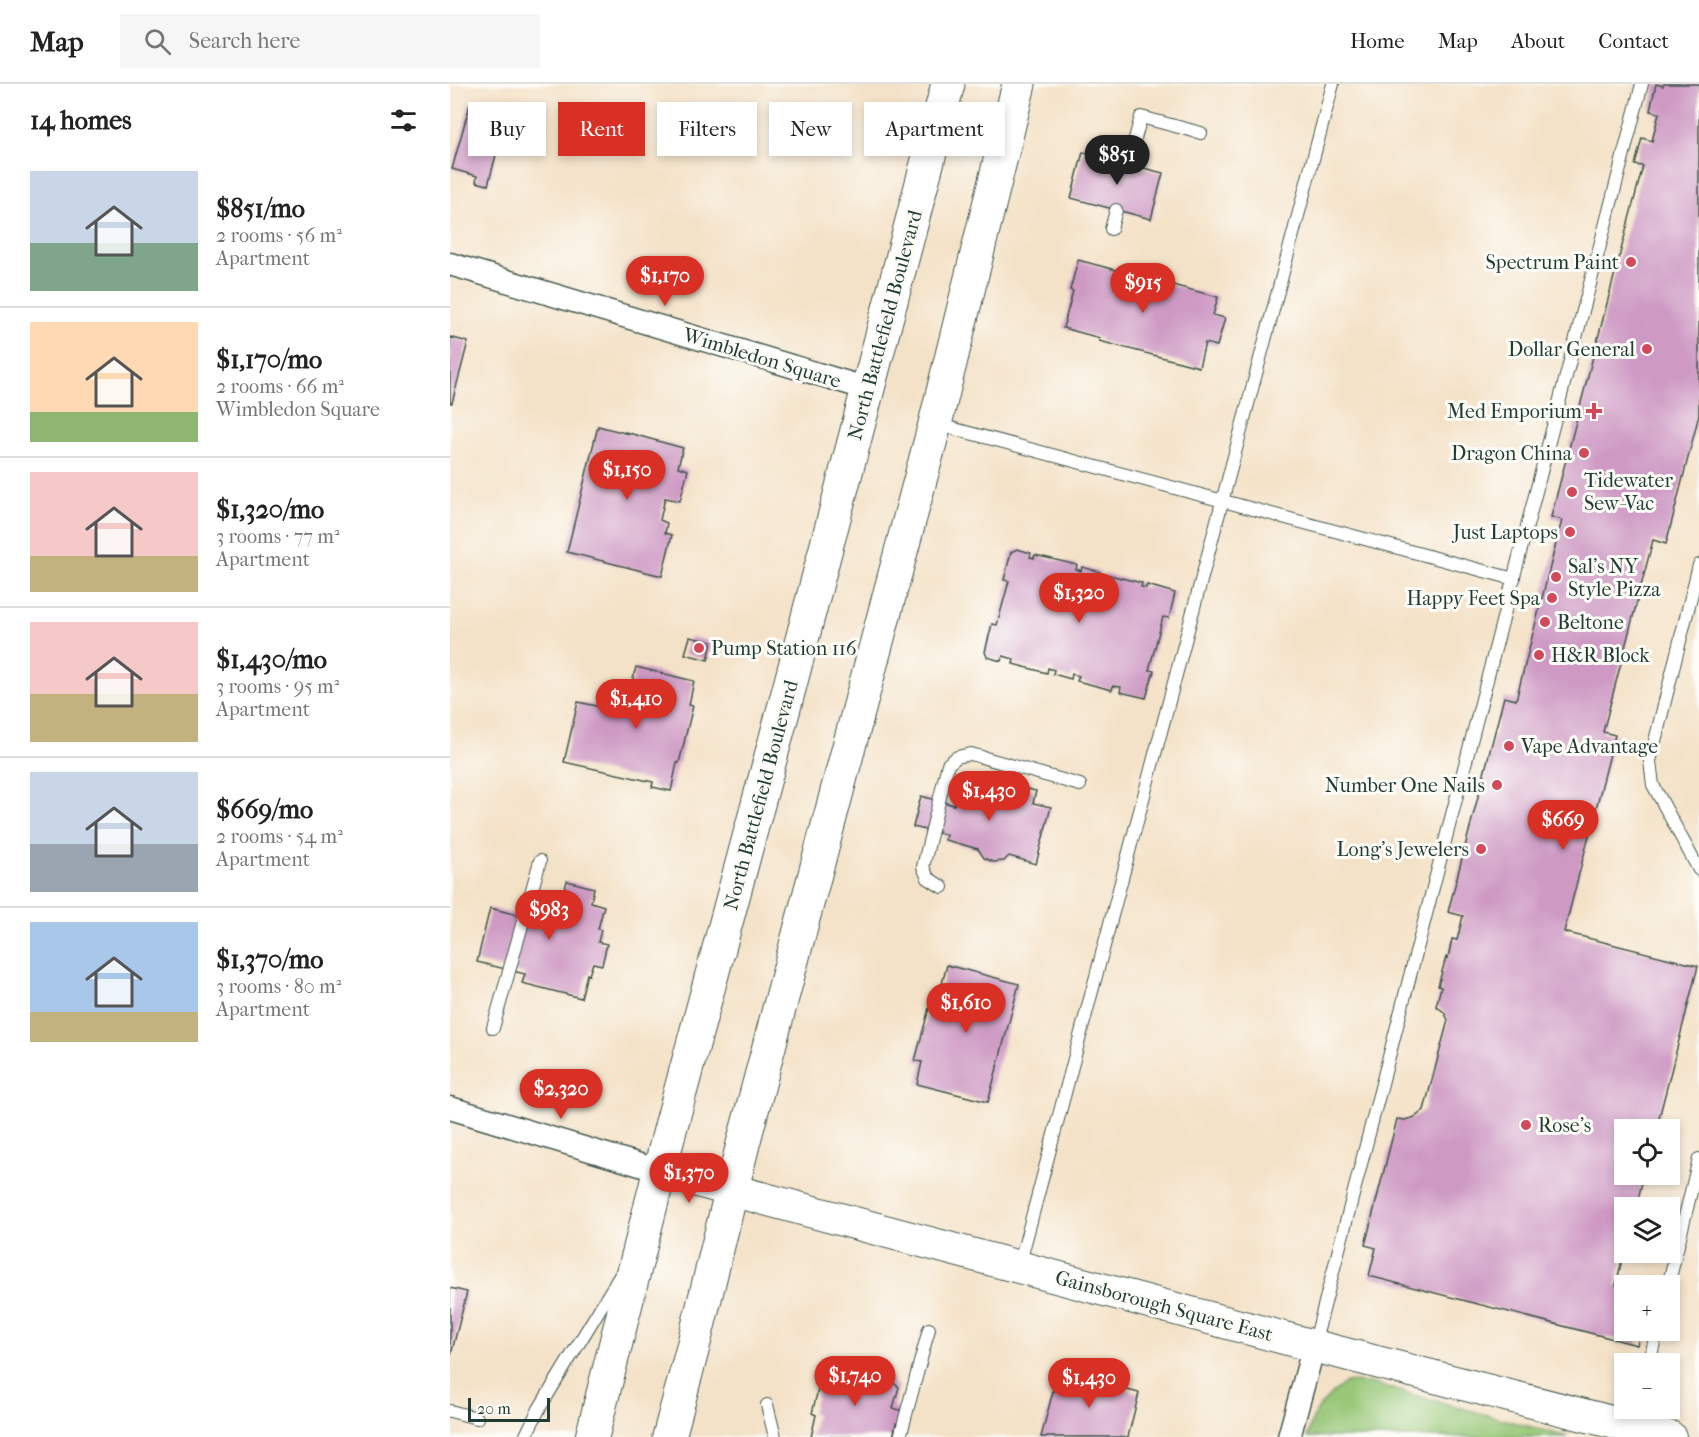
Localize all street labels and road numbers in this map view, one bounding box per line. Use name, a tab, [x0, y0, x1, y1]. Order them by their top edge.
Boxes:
street label: North Battlefield Boulevard	[843, 206, 927, 442]
street label: Wimbledon Square	[679, 323, 844, 393]
street label: North Battlefield Boulevard	[719, 676, 803, 912]
street label: Gainsborough Square East	[1053, 1266, 1275, 1346]

